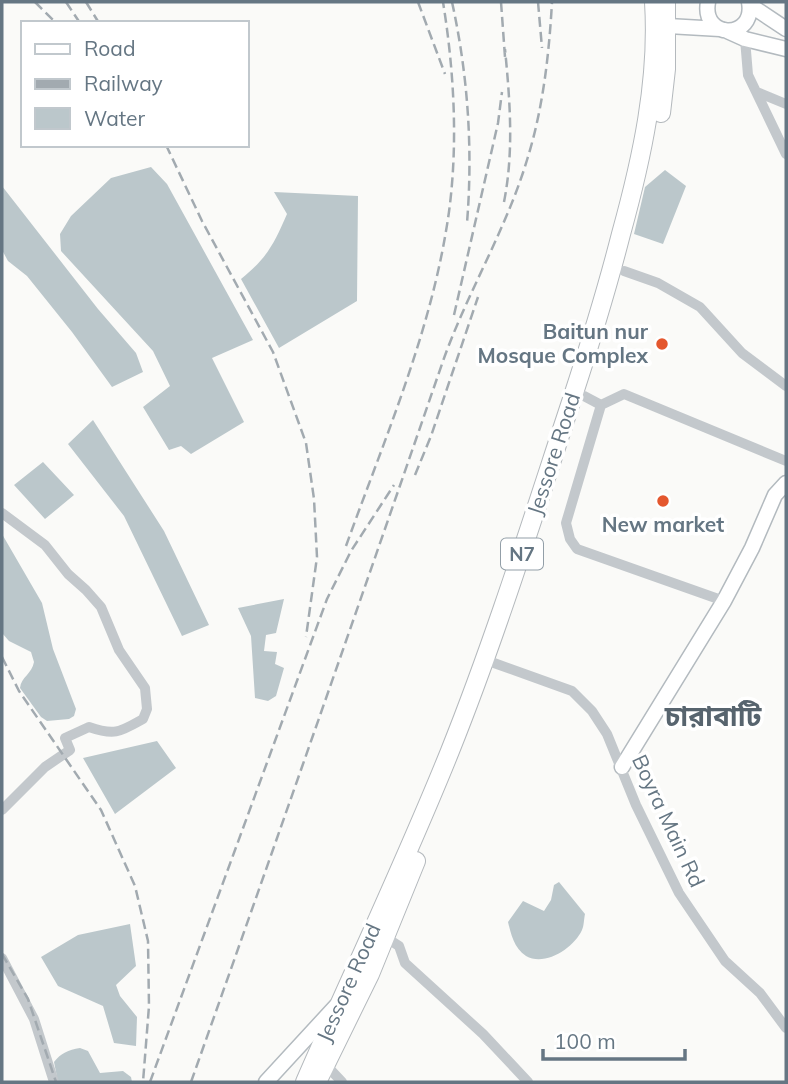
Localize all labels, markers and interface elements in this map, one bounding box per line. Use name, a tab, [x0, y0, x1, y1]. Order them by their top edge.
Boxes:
legend	[21, 21, 248, 147]
text: Road	[84, 35, 135, 61]
text: Railway	[84, 70, 163, 96]
text: Water	[84, 105, 145, 131]
place label: Baitun nur Mosque Complex	[478, 318, 649, 368]
marker: Baitun nur Mosque Complex	[654, 336, 670, 352]
street label: Jessore Road	[521, 389, 585, 518]
marker: New market	[655, 493, 671, 509]
place label: New market	[602, 511, 724, 537]
road number: N7	[501, 538, 543, 569]
district label: চারাবাটি	[664, 698, 762, 733]
street label: Boyra Main Rd	[627, 750, 711, 891]
street label: Jessore Road	[310, 919, 386, 1046]
scale bar	[543, 1018, 685, 1062]
text: 100 m	[554, 1028, 616, 1054]

